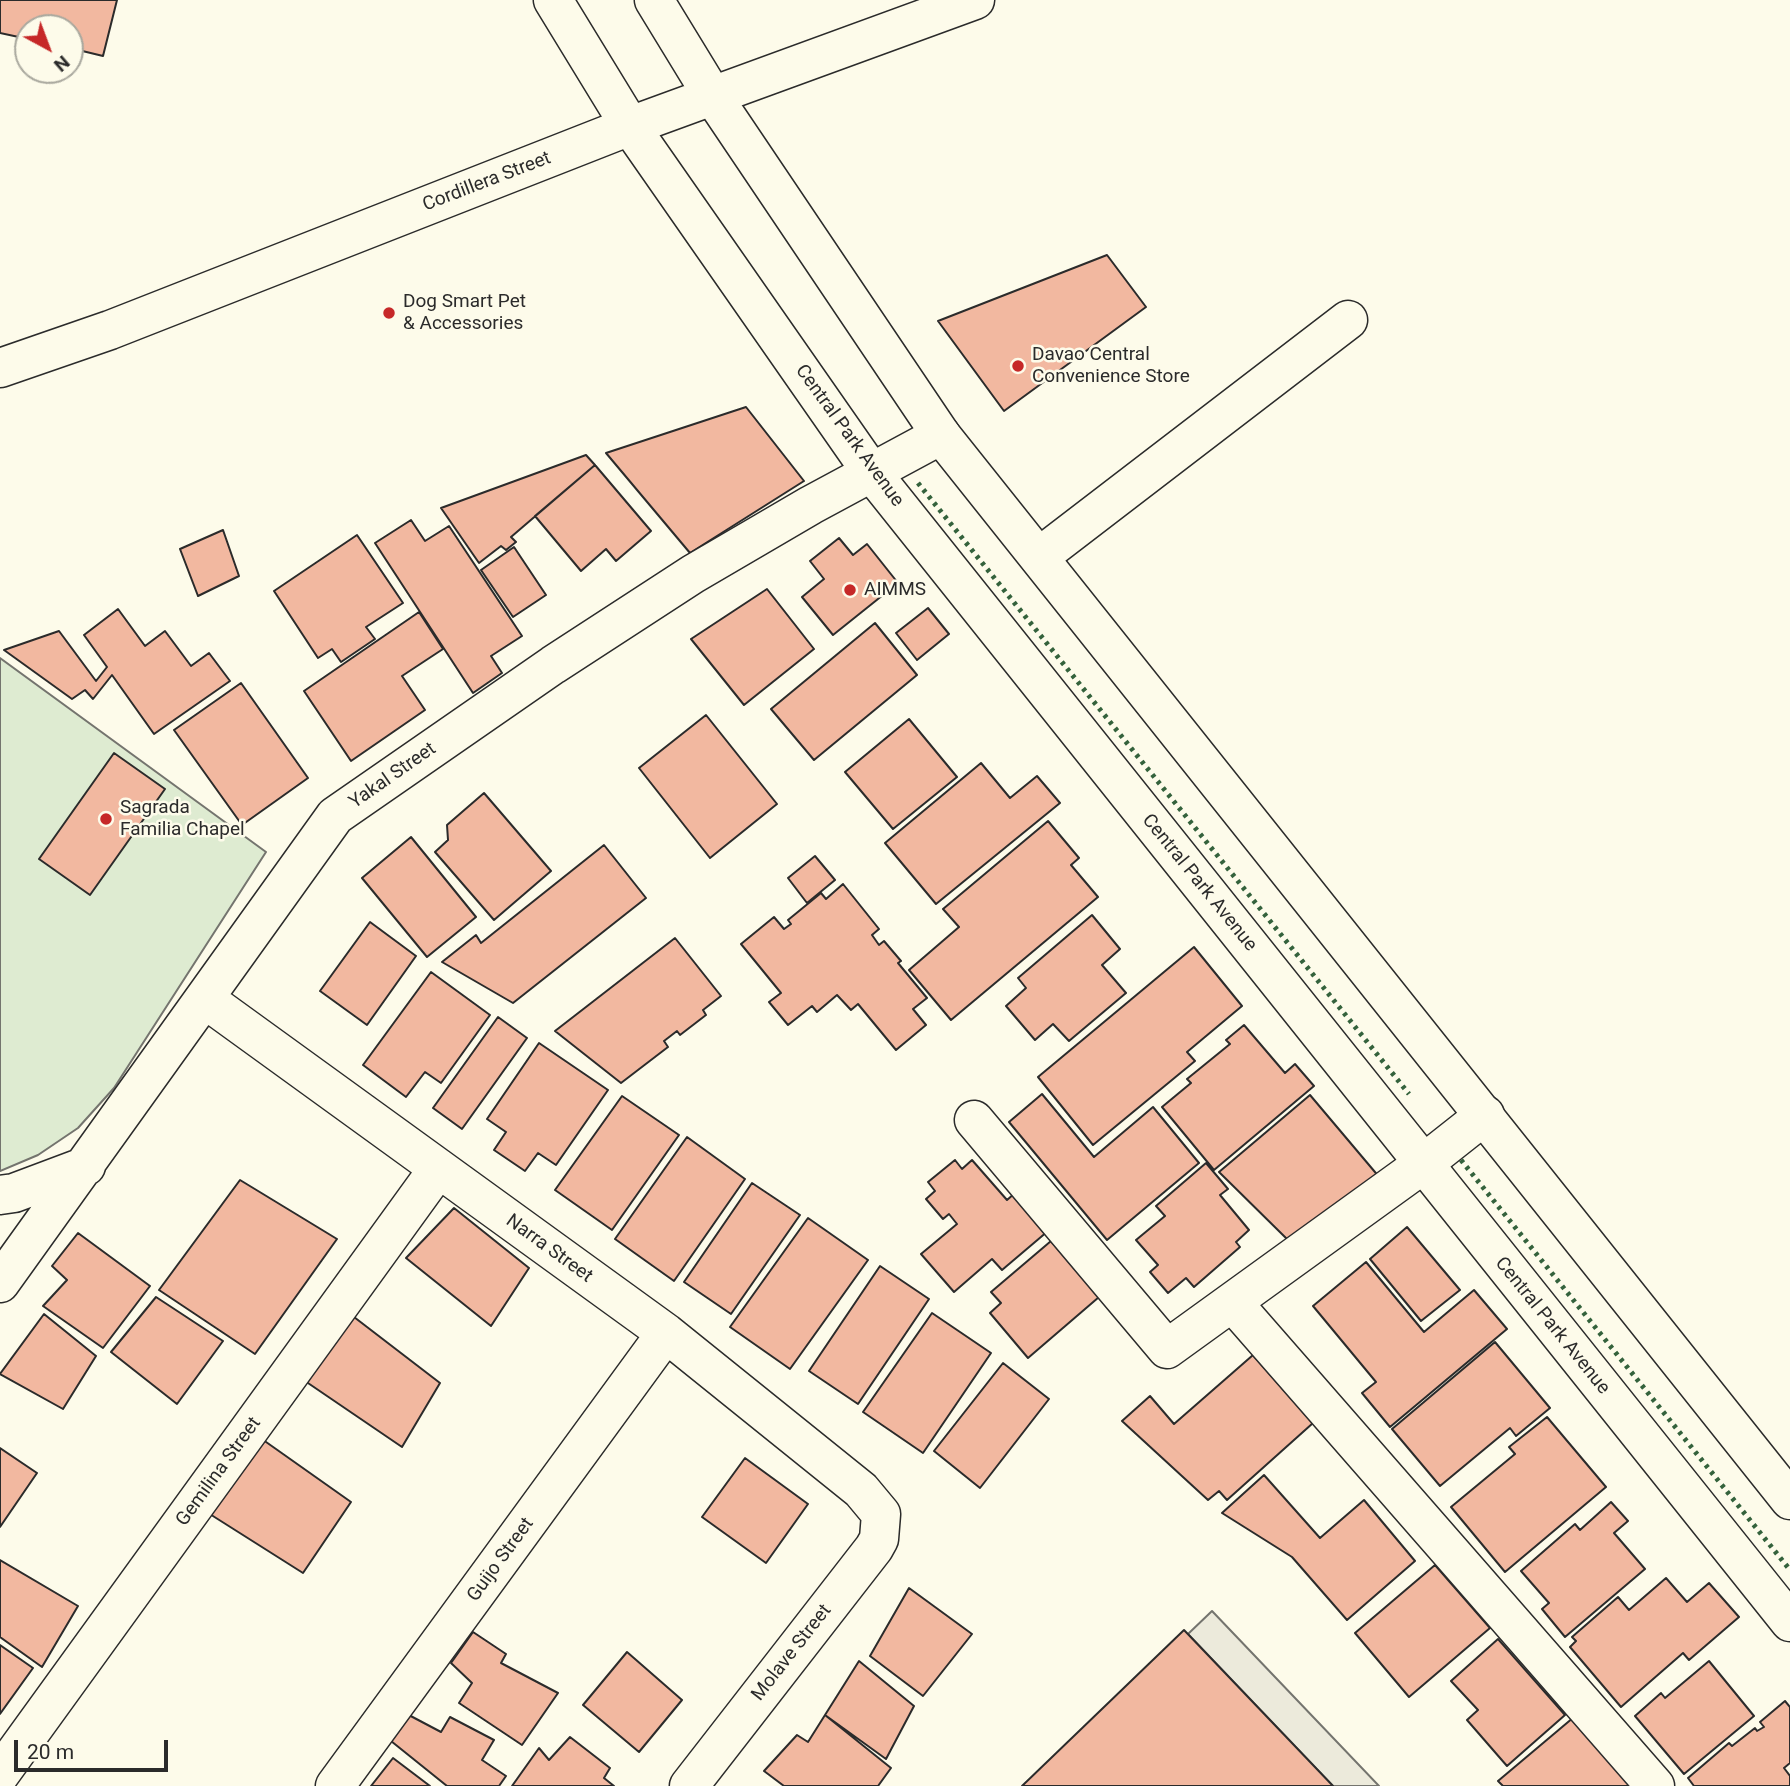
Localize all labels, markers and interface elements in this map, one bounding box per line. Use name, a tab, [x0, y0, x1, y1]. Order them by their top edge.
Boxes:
north arrow	[14, 14, 84, 84]
text: N	[49, 51, 74, 77]
street label: Cordillera Street	[420, 147, 554, 217]
place label: Dog Smart Pet & Accessories	[403, 291, 526, 335]
marker: Dog Smart Pet & Accessories	[381, 305, 397, 321]
place label: Davao Central Convenience Store	[1032, 344, 1190, 388]
marker: Davao Central Convenience Store	[1010, 358, 1026, 374]
street label: Central Park Avenue	[790, 361, 908, 511]
place label: AIMMS	[864, 579, 926, 601]
marker: AIMMS	[842, 582, 858, 598]
street label: Yakal Street	[345, 738, 441, 814]
place label: Sagrada Familia Chapel	[120, 797, 245, 841]
street label: Central Park Avenue	[1137, 810, 1261, 956]
marker: Sagrada Familia Chapel	[98, 811, 114, 827]
street label: Narra Street	[501, 1210, 597, 1288]
street label: Central Park Avenue	[1490, 1253, 1614, 1399]
street label: Gemilina Street	[172, 1413, 266, 1531]
street label: Guijo Street	[463, 1514, 539, 1606]
street label: Molave Street	[747, 1600, 837, 1706]
scale bar	[18, 1726, 172, 1770]
text: 20 m	[27, 1740, 74, 1764]

